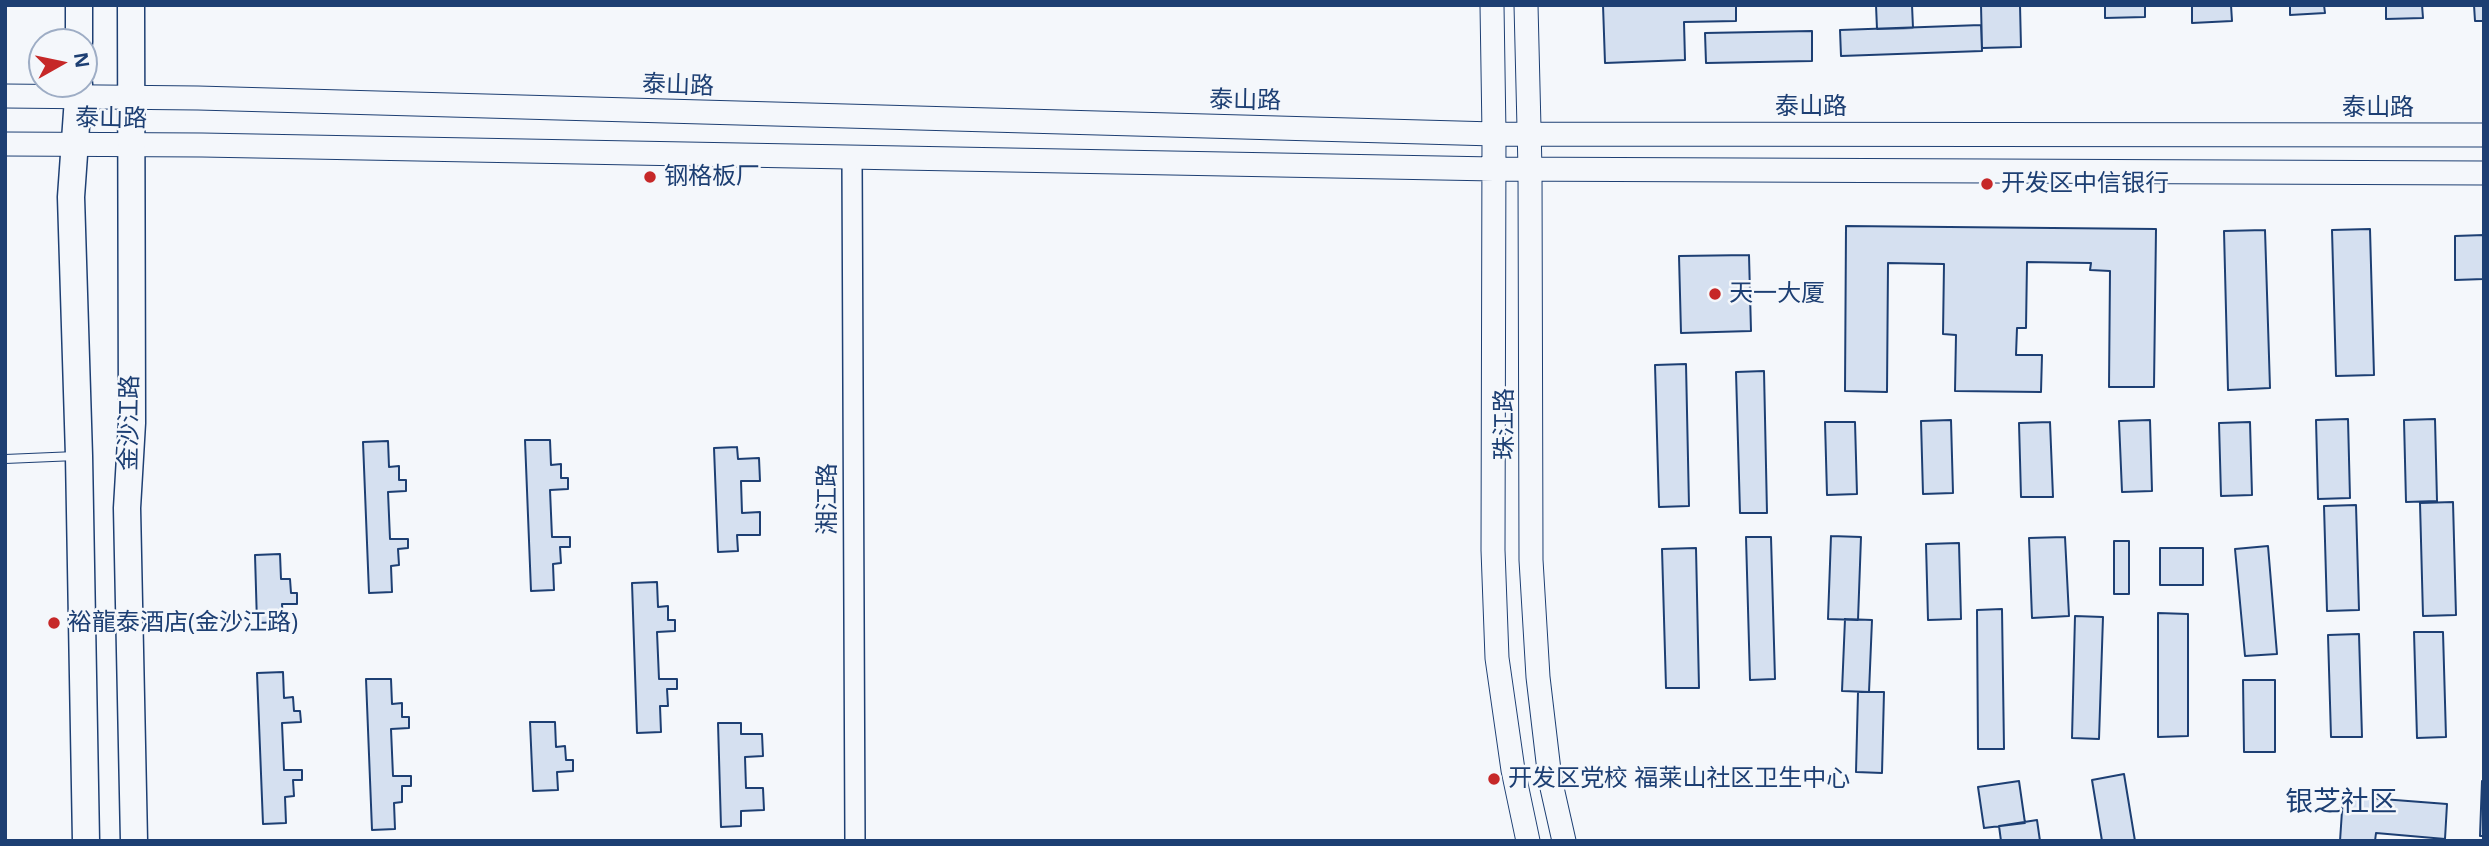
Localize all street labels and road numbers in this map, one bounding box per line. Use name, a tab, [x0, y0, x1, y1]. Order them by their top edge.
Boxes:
street label: 泰山路	[642, 70, 714, 102]
street label: 泰山路	[1209, 86, 1281, 116]
street label: 泰山路	[1775, 93, 1847, 121]
street label: 泰山路	[2342, 94, 2414, 122]
street label: 泰山路	[75, 104, 147, 134]
street label: 金沙江路	[115, 375, 145, 471]
street label: 珠江路	[1491, 388, 1519, 460]
street label: 湘江路	[814, 463, 842, 535]

